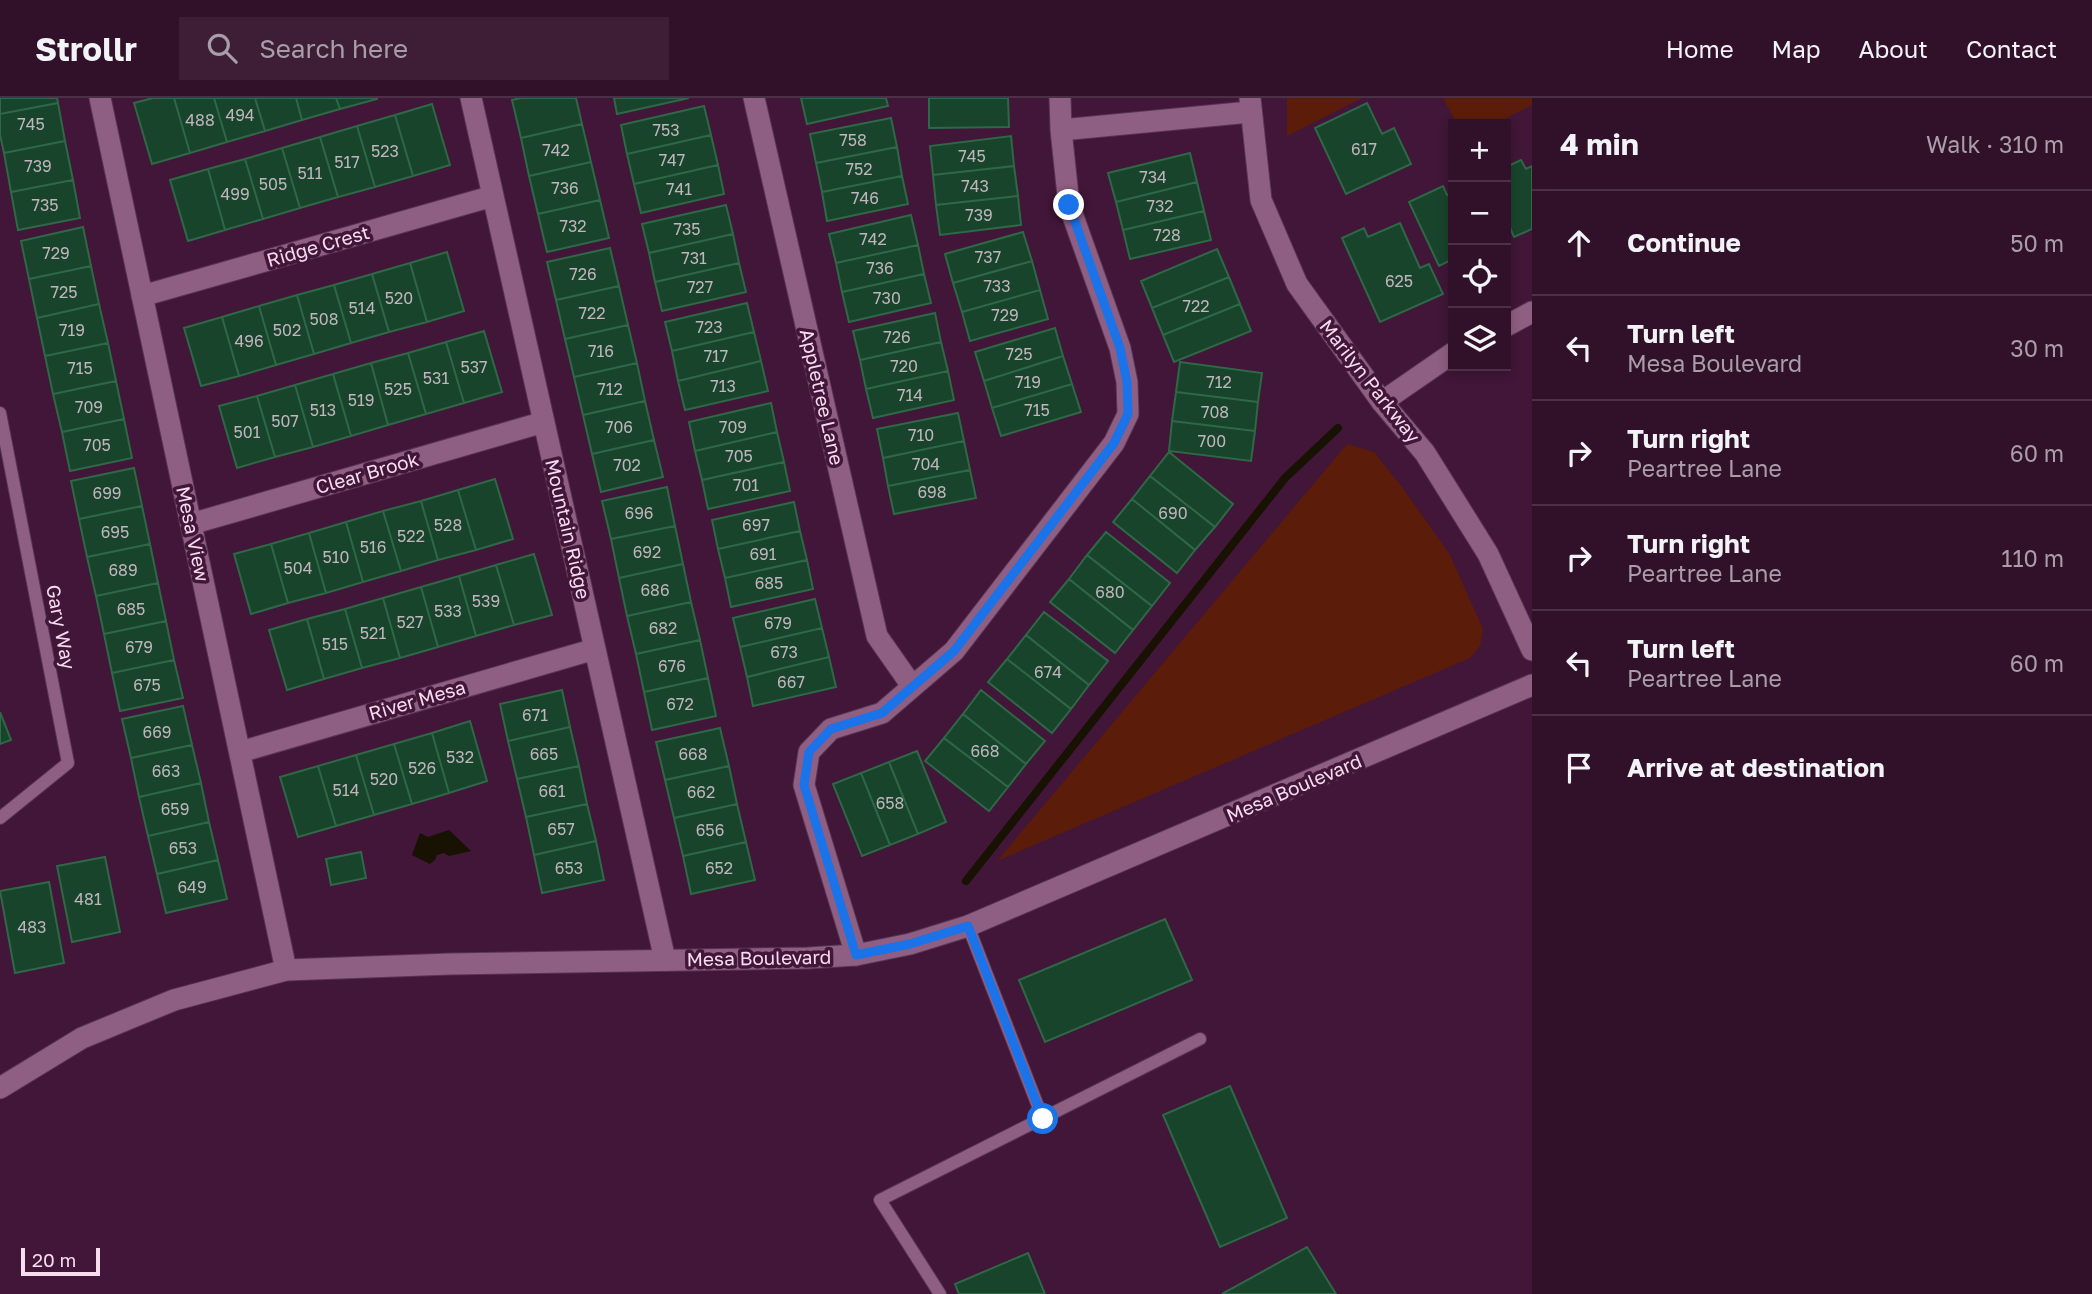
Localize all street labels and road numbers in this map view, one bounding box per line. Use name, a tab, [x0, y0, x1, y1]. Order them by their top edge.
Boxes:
street label: Ridge Crest	[264, 220, 372, 271]
street label: Marilyn Parkway	[1315, 315, 1426, 447]
street label: Appletree Lane	[796, 327, 849, 467]
street label: Clear Brook	[313, 447, 421, 498]
street label: Mountain Ridge	[541, 457, 596, 601]
street label: Mesa View	[172, 484, 215, 584]
street label: Gary Way	[42, 583, 81, 672]
street label: River Mesa	[366, 675, 468, 724]
street label: Mesa Boulevard	[1223, 749, 1365, 826]
street label: Mesa Boulevard	[686, 945, 832, 970]

